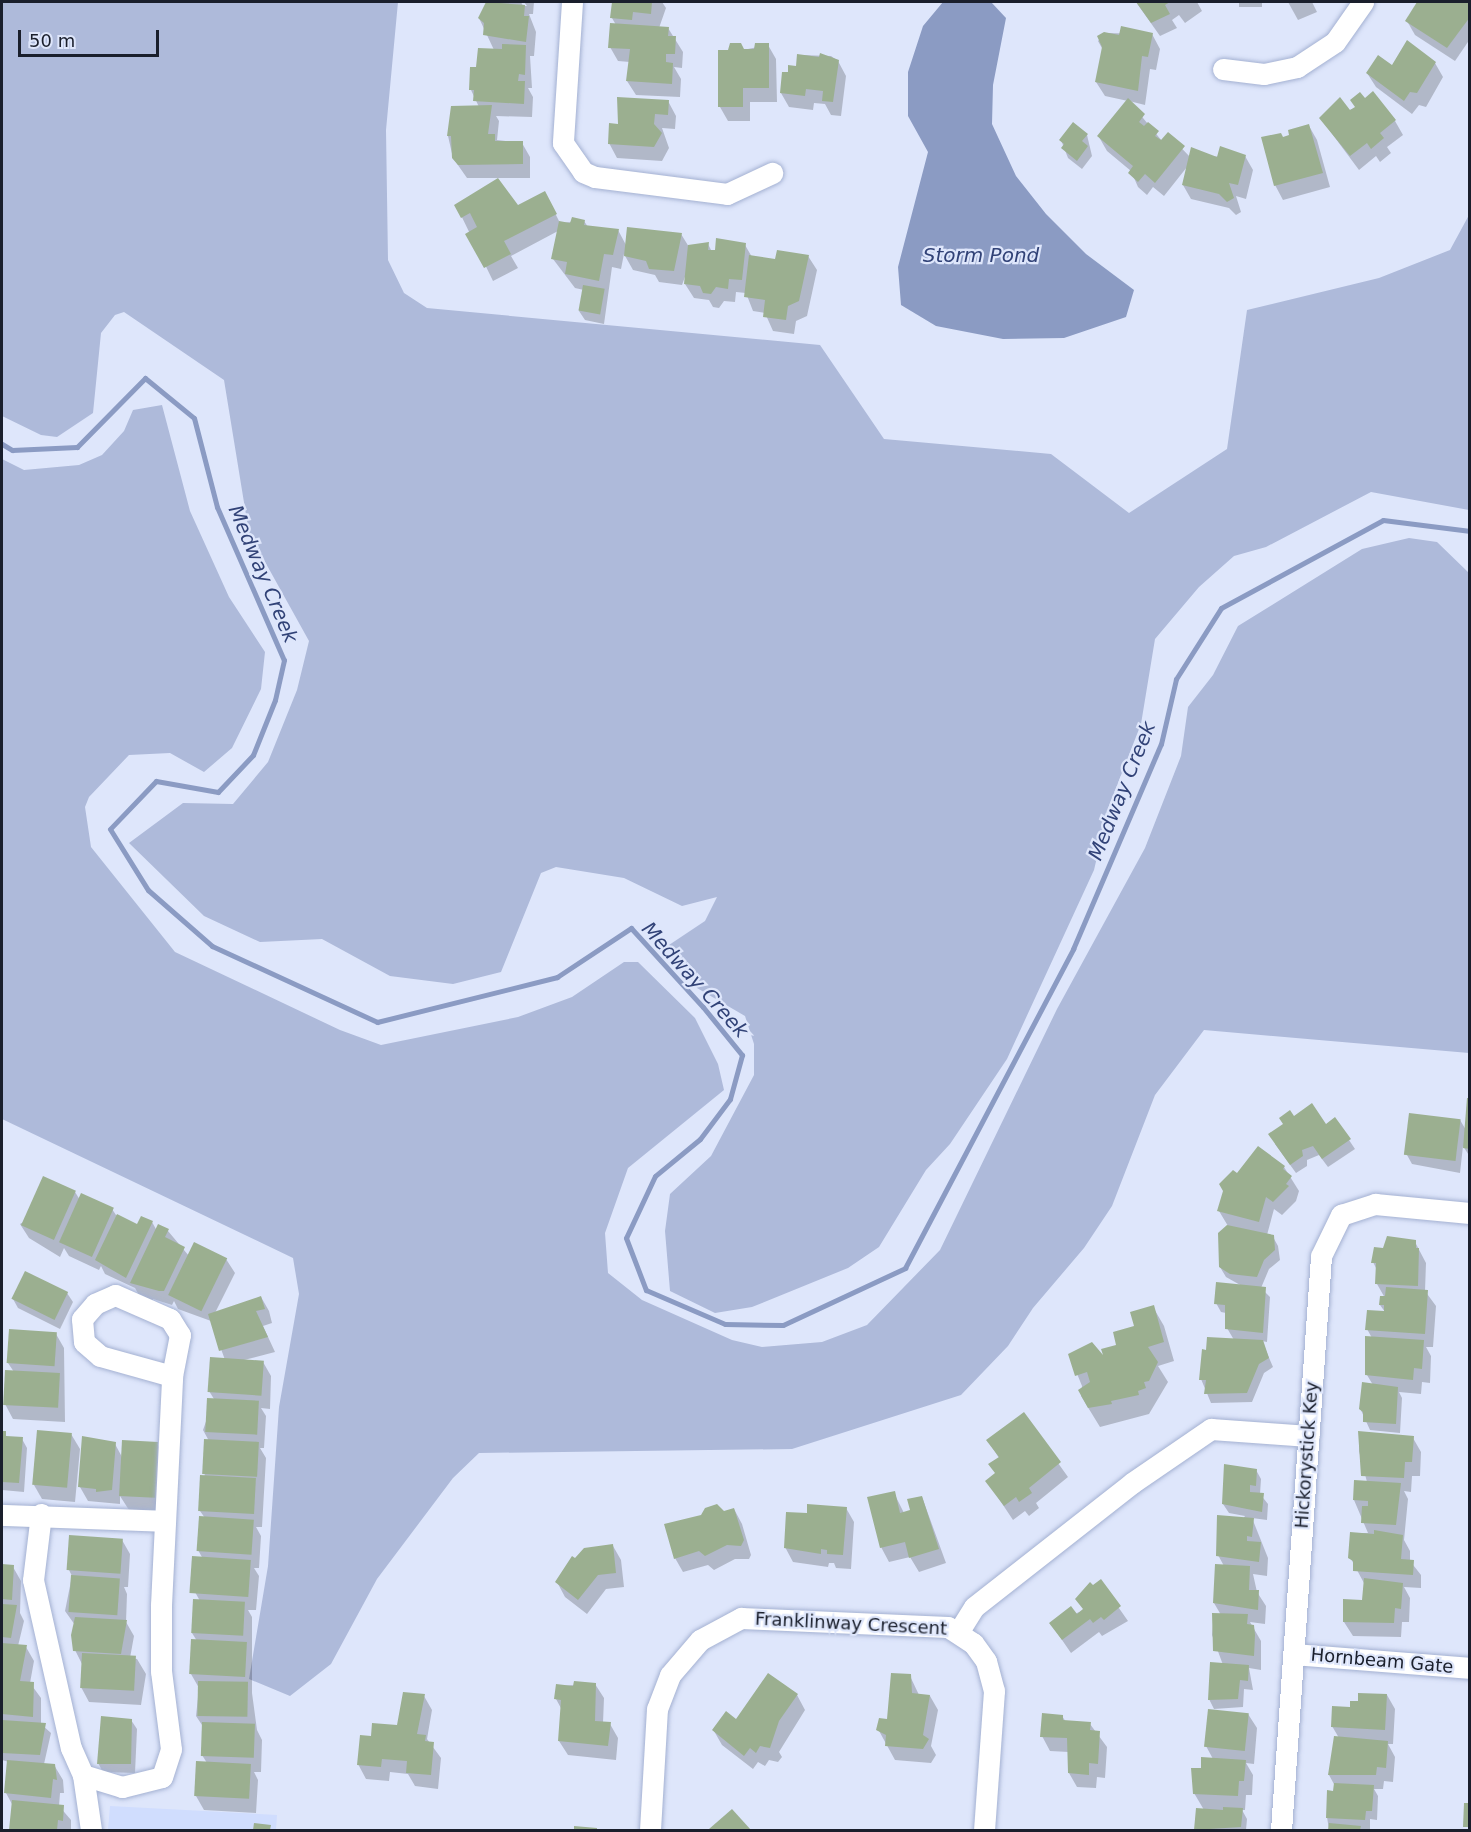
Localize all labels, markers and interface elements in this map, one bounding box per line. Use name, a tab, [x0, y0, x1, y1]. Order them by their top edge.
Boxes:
scale bar	[21, 18, 162, 56]
text: 50 m	[29, 30, 75, 51]
water label: Storm Pond	[923, 243, 1039, 267]
water label: Medway Creek	[223, 501, 303, 647]
water label: Medway Creek	[1083, 718, 1161, 864]
water label: Medway Creek	[637, 917, 753, 1043]
street label: Hickorystick Key	[1291, 1381, 1323, 1529]
street label: Franklinway Crescent	[754, 1608, 948, 1640]
street label: Hornbeam Gate	[1310, 1644, 1454, 1678]

